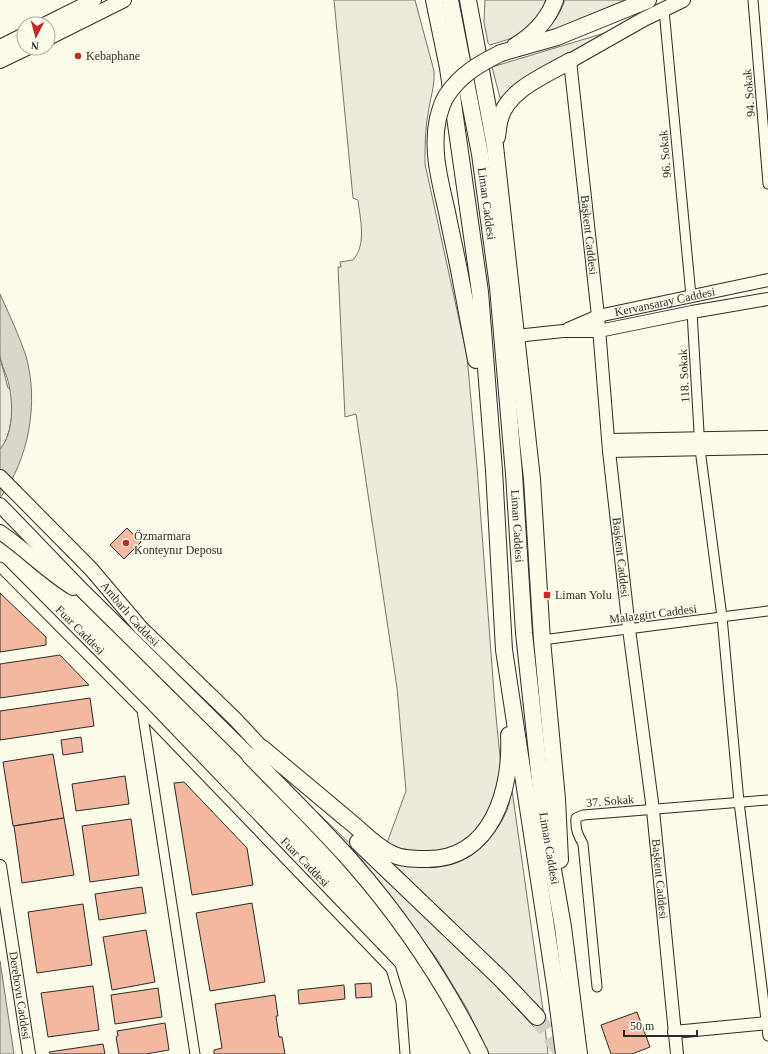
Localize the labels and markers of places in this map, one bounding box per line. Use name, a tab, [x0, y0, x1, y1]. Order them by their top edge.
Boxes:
place label: Kebaphane	[86, 49, 140, 63]
marker: Kebaphane	[73, 51, 83, 61]
place label: Özmarmara Konteynır Deposu	[134, 529, 222, 557]
marker: Özmarmara Konteynır Deposu	[121, 538, 131, 548]
place label: Liman Yolu	[555, 588, 612, 602]
marker: Liman Yolu	[542, 590, 552, 600]

